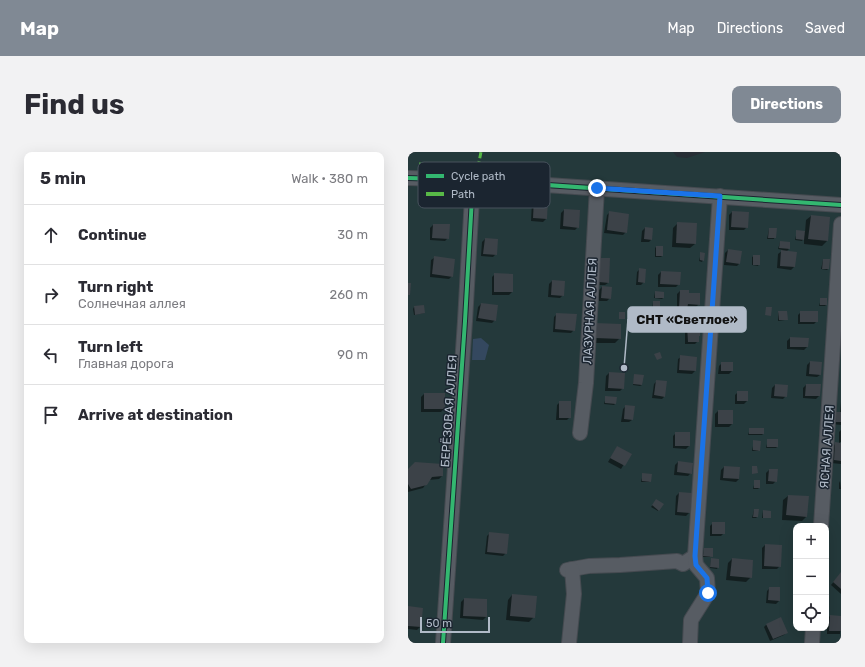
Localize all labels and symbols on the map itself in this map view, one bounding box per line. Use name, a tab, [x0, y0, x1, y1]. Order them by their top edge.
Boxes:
legend	[418, 162, 550, 208]
text: Cycle path	[451, 170, 505, 183]
route end	[588, 179, 606, 197]
text: Path	[451, 188, 475, 201]
street label: ЛАЗУРНАЯ АЛЛЕЯ	[580, 258, 600, 364]
callout: СНТ «Светлое»	[628, 307, 746, 332]
text: СНТ «Светлое»	[636, 312, 738, 327]
street label: БЕРЁЗОВАЯ АЛЛЕЯ	[438, 354, 460, 468]
street label: ЯСНАЯ АЛЛЕЯ	[817, 405, 837, 489]
route start	[699, 584, 717, 602]
scale bar	[420, 615, 490, 634]

